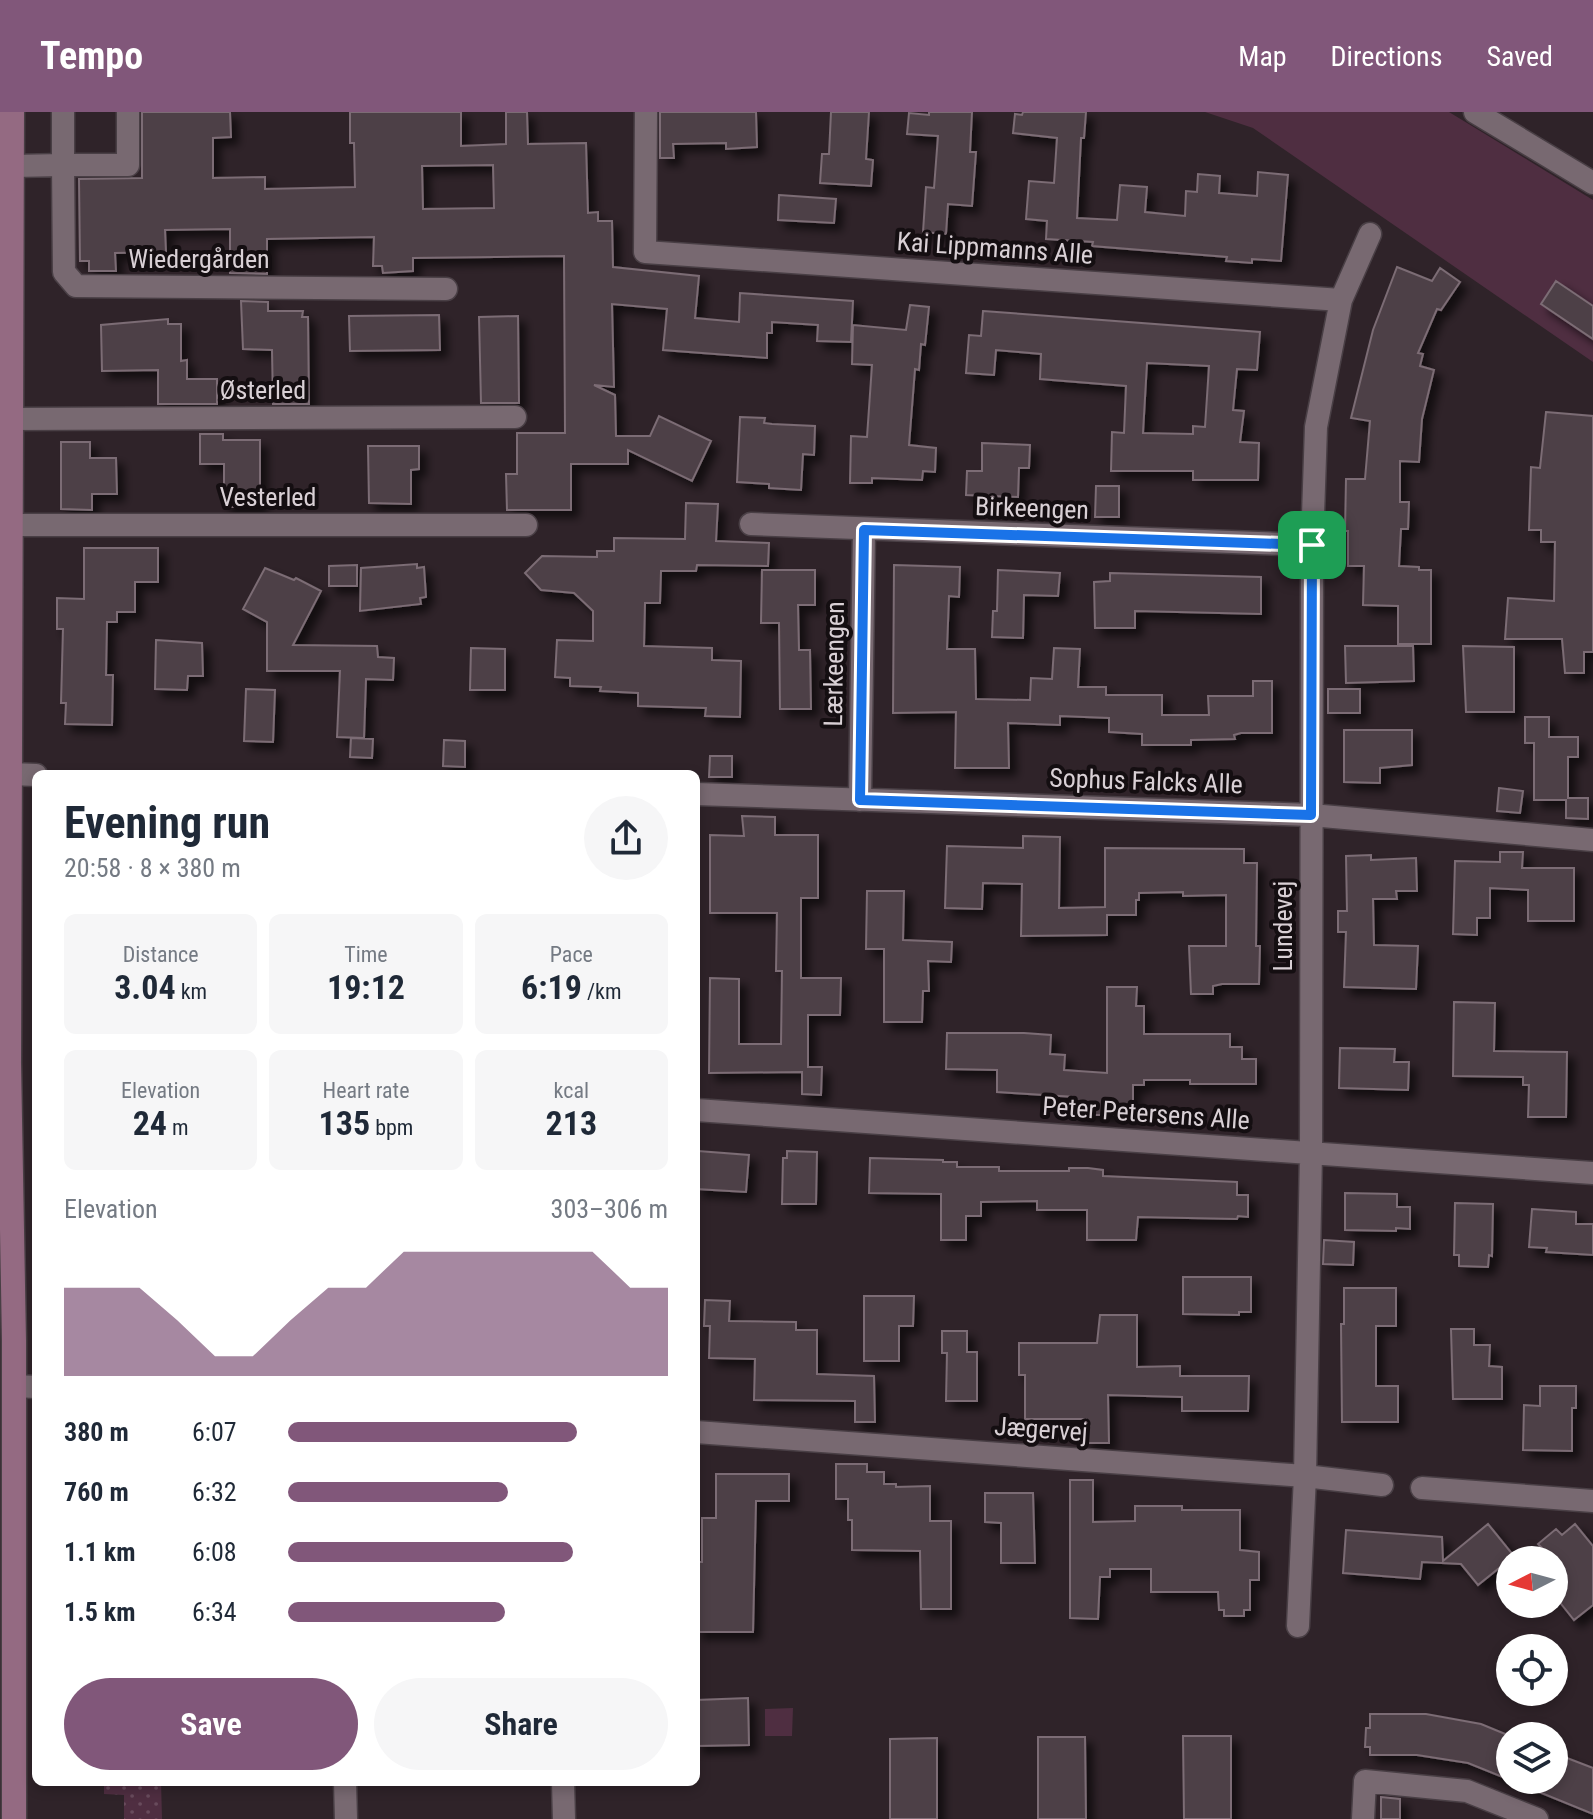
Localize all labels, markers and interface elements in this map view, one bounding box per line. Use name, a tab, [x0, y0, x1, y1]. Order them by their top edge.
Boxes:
text: Tempo	[40, 34, 143, 78]
text: Map	[1238, 40, 1287, 73]
text: Directions	[1331, 40, 1442, 73]
text: Saved	[1486, 40, 1553, 73]
street label: Kai Lippmanns Alle	[896, 226, 1094, 270]
street label: Wiedergården	[128, 244, 270, 274]
street label: Østerled	[220, 375, 306, 405]
street label: Vesterled	[220, 482, 316, 512]
street label: Birkeengen	[974, 491, 1090, 525]
pin	[1278, 511, 1346, 579]
icon: arrive	[1290, 523, 1334, 567]
street label: Lærkeengen	[818, 601, 850, 727]
street label: Sophus Falcks Alle	[1049, 763, 1243, 799]
button: share	[584, 796, 668, 880]
text: Evening run	[64, 797, 270, 849]
text: 20:58 · 8 × 380 m	[64, 853, 241, 883]
street label: Lundevej	[1268, 881, 1298, 971]
text: Distance	[123, 942, 199, 967]
text: Time	[344, 942, 388, 967]
text: Pace	[550, 942, 593, 967]
text: 3.04	[114, 967, 176, 1007]
text: 19:12	[327, 967, 405, 1007]
text: 6:19	[521, 967, 582, 1007]
text: km	[176, 979, 207, 1004]
text: /km	[582, 979, 622, 1004]
text: Elevation	[121, 1078, 200, 1103]
text: Heart rate	[323, 1078, 409, 1103]
text: kcal	[554, 1078, 589, 1103]
street label: Peter Petersens Alle	[1041, 1091, 1251, 1135]
text: 24	[133, 1103, 167, 1143]
text: 135	[319, 1103, 370, 1143]
text: 213	[546, 1103, 597, 1143]
text: m	[167, 1115, 189, 1140]
text: bpm	[370, 1115, 413, 1140]
text: Elevation	[64, 1194, 158, 1224]
text: 303–306 m	[551, 1194, 668, 1224]
street label: Jægervej	[993, 1411, 1089, 1447]
text: 380 m	[64, 1417, 129, 1447]
text: 6:07	[192, 1417, 237, 1447]
text: 760 m	[64, 1477, 129, 1507]
text: 6:32	[192, 1477, 237, 1507]
text: 1.1 km	[64, 1537, 136, 1567]
text: 6:08	[192, 1537, 237, 1567]
north arrow	[1496, 1546, 1568, 1618]
map controls	[1496, 1546, 1568, 1794]
text: 1.5 km	[64, 1597, 136, 1627]
text: 6:34	[192, 1597, 237, 1627]
button: locate	[1496, 1634, 1568, 1706]
button: Save	[64, 1678, 358, 1770]
button: Share	[374, 1678, 668, 1770]
button: layers	[1496, 1722, 1568, 1794]

